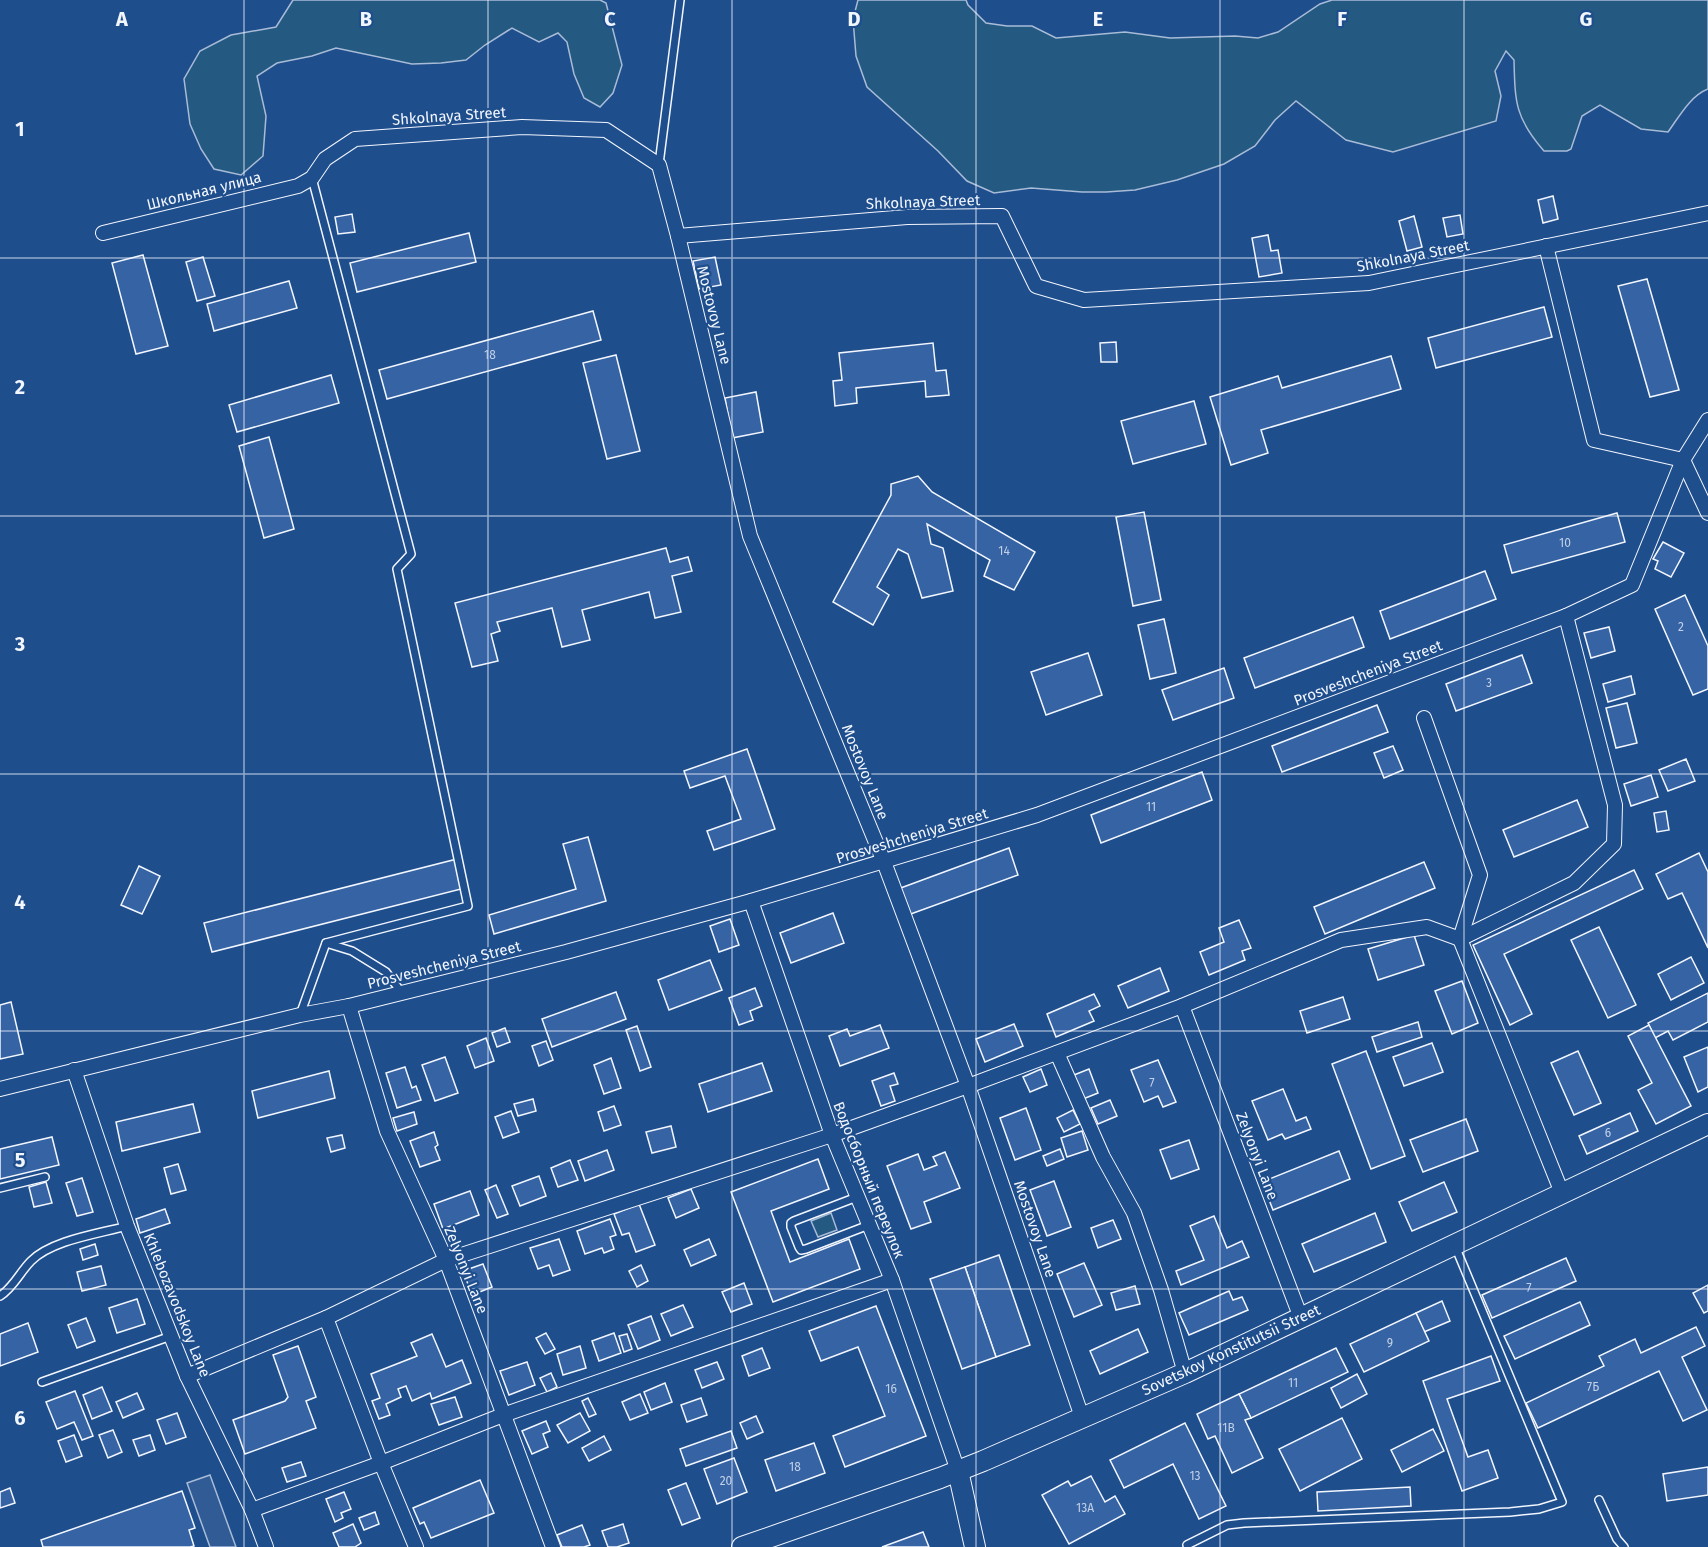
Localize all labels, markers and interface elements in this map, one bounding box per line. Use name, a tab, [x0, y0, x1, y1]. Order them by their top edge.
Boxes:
text: A	[115, 7, 129, 31]
text: B	[360, 7, 372, 31]
text: C	[604, 7, 616, 31]
text: D	[847, 7, 861, 31]
text: E	[1093, 7, 1103, 31]
text: F	[1337, 7, 1347, 31]
text: G	[1580, 7, 1592, 31]
street label: Shkolnaya Street	[391, 103, 507, 129]
text: 1	[15, 117, 25, 141]
street label: Школьная улица	[145, 168, 263, 214]
street label: Shkolnaya Street	[866, 191, 981, 213]
street label: Shkolnaya Street	[1355, 236, 1471, 276]
street label: Mostovoy Lane	[693, 264, 735, 366]
house number: 18	[484, 348, 496, 362]
text: 2	[15, 375, 25, 399]
house number: 10	[1559, 536, 1571, 550]
house number: 14	[998, 544, 1010, 558]
house number: 2	[1678, 620, 1684, 634]
text: 3	[14, 632, 25, 656]
street label: Prosveshcheniya Street	[1291, 636, 1445, 710]
house number: 3	[1486, 676, 1492, 690]
street label: Mostovoy Lane	[838, 722, 892, 822]
house number: 11	[1146, 800, 1156, 814]
street label: Prosveshcheniya Street	[834, 804, 991, 868]
text: 4	[14, 890, 26, 914]
street label: Prosveshcheniya Street	[365, 937, 523, 993]
house number: 7	[1149, 1076, 1155, 1090]
street label: Водосборный переулок	[829, 1099, 909, 1261]
street label: Zelyonyi Lane	[1232, 1109, 1282, 1203]
house number: 6	[1605, 1126, 1611, 1140]
text: 5	[15, 1148, 26, 1172]
street label: Mostovoy Lane	[1010, 1178, 1060, 1280]
street label: Zelyonyi Lane	[440, 1224, 492, 1316]
street label: Khlebozavodskoy Lane	[140, 1230, 214, 1380]
house number: 7	[1526, 1281, 1532, 1295]
street label: Sovetskoy Konstitutsii Street	[1139, 1300, 1324, 1399]
house number: 9	[1387, 1336, 1393, 1350]
house number: 11	[1288, 1376, 1298, 1390]
house number: 7Б	[1587, 1380, 1599, 1394]
house number: 16	[885, 1382, 897, 1396]
text: 6	[14, 1406, 26, 1430]
house number: 11В	[1217, 1421, 1235, 1435]
house number: 18	[789, 1460, 801, 1474]
house number: 13	[1189, 1469, 1201, 1483]
house number: 20	[720, 1474, 733, 1488]
house number: 13А	[1076, 1501, 1094, 1515]

